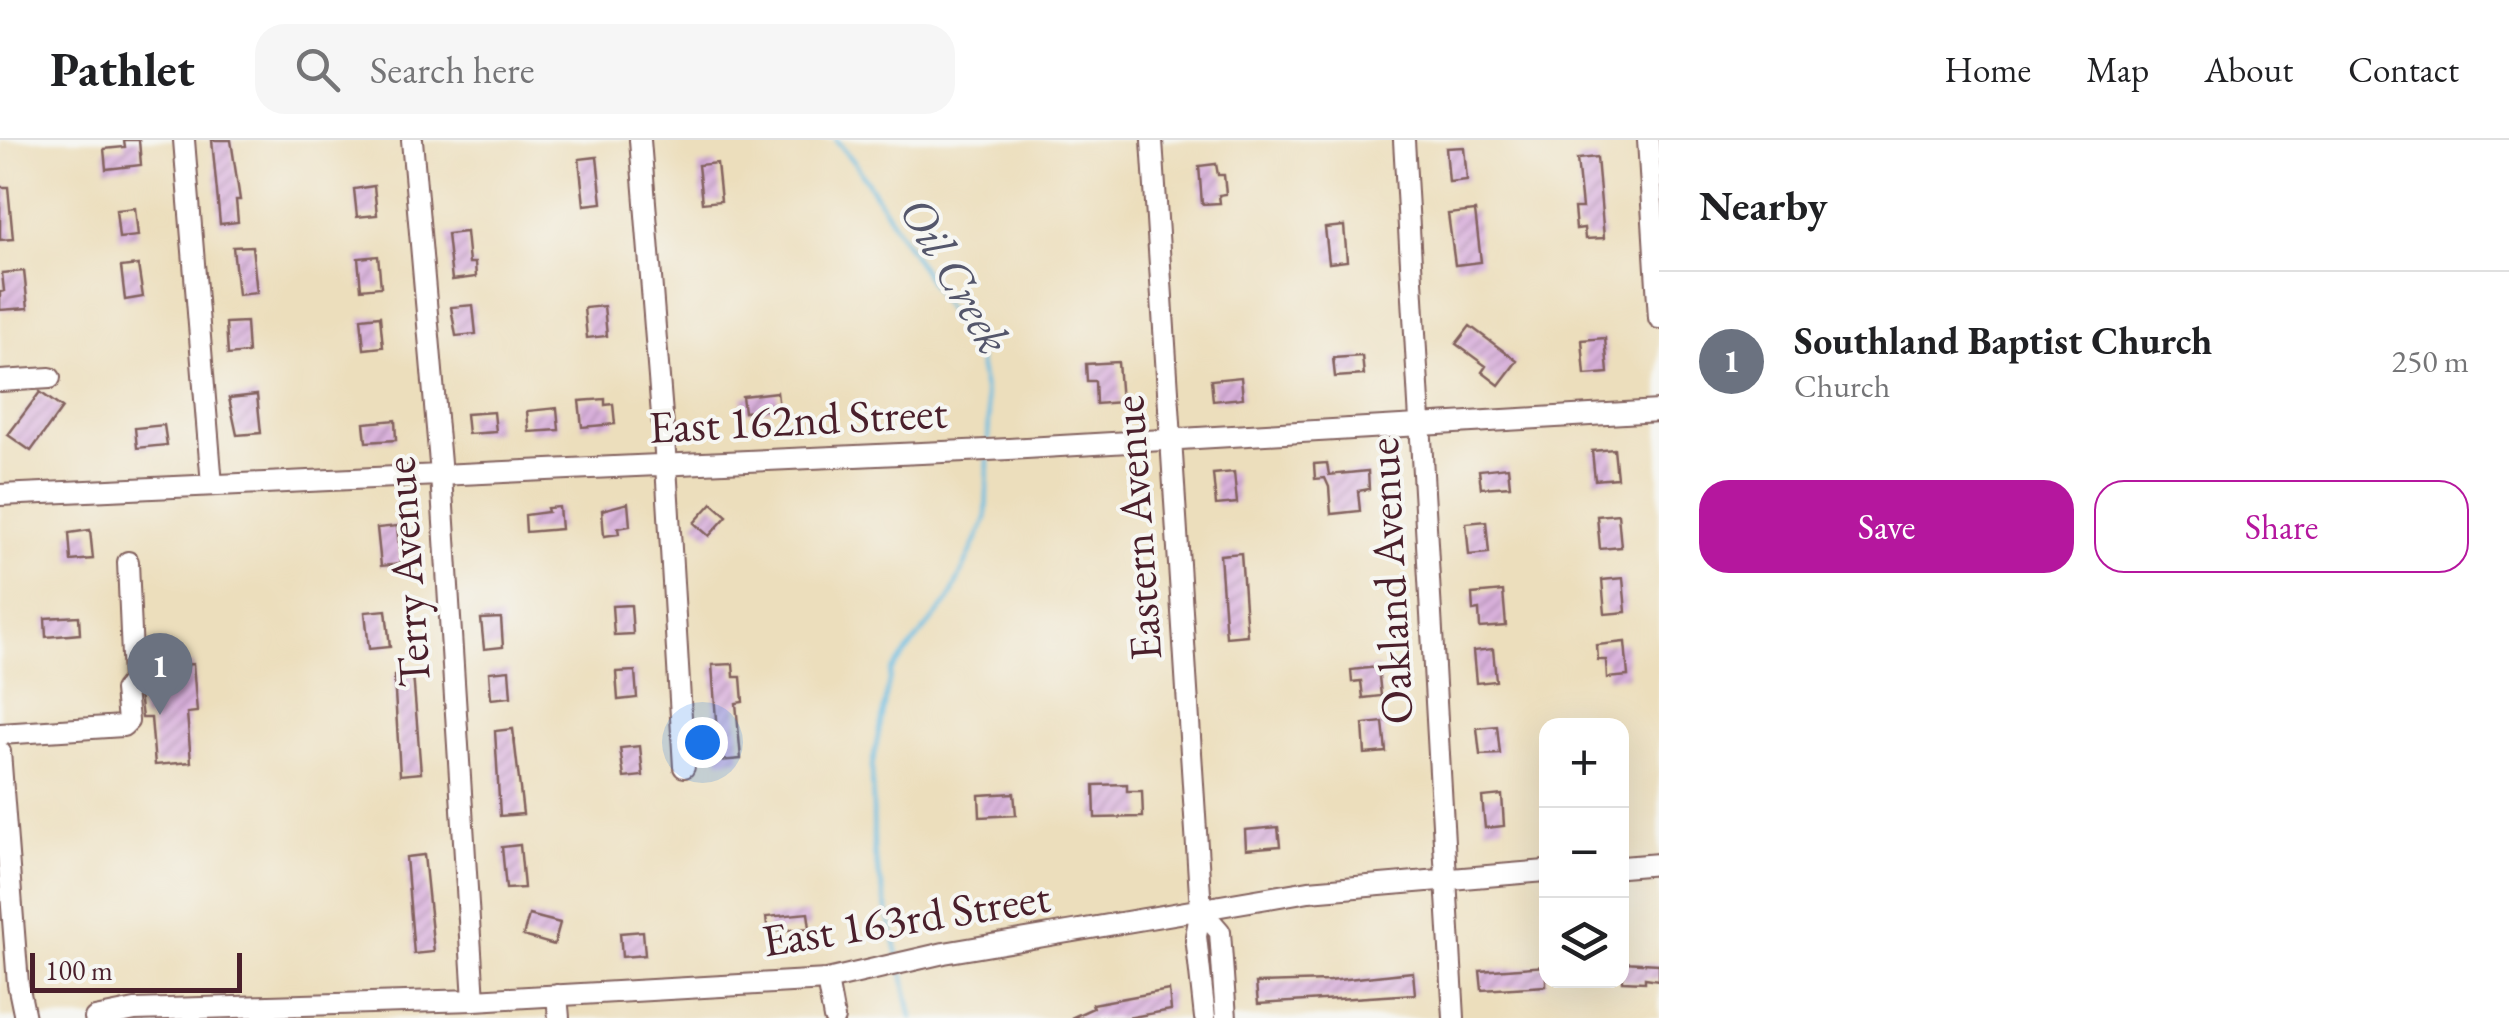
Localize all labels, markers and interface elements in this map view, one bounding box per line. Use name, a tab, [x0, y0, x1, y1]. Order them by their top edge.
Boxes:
search box	[255, 24, 955, 114]
text: Pathlet	[50, 38, 195, 100]
icon: search	[290, 42, 345, 97]
text: Search here	[370, 45, 535, 94]
text: Home	[1945, 47, 2031, 92]
text: Map	[2086, 47, 2149, 92]
text: About	[2204, 47, 2293, 92]
text: Contact	[2348, 47, 2459, 92]
text: Nearby	[1699, 178, 1828, 233]
water label: Oil Creek	[886, 185, 1026, 365]
text: Southland Baptist Church	[1794, 316, 2212, 365]
text: 1	[1723, 340, 1740, 382]
text: 250 m	[2392, 340, 2469, 382]
text: Church	[1794, 365, 1890, 407]
street label: East 162nd Street	[647, 382, 949, 456]
street label: Eastern Avenue	[1098, 394, 1174, 662]
street label: Oakland Avenue	[1353, 436, 1425, 726]
street label: Terry Avenue	[369, 455, 443, 689]
button: Save	[1699, 480, 2074, 573]
button: Share	[2094, 480, 2469, 573]
pin: 1	[128, 632, 192, 715]
your location	[677, 717, 728, 768]
map controls	[1539, 718, 1629, 988]
button: +	[1539, 718, 1629, 808]
button: −	[1539, 808, 1629, 898]
street label: East 163rd Street	[758, 867, 1054, 969]
button: layers	[1539, 898, 1629, 988]
scale bar	[30, 948, 242, 992]
text: 100 m	[45, 952, 113, 988]

